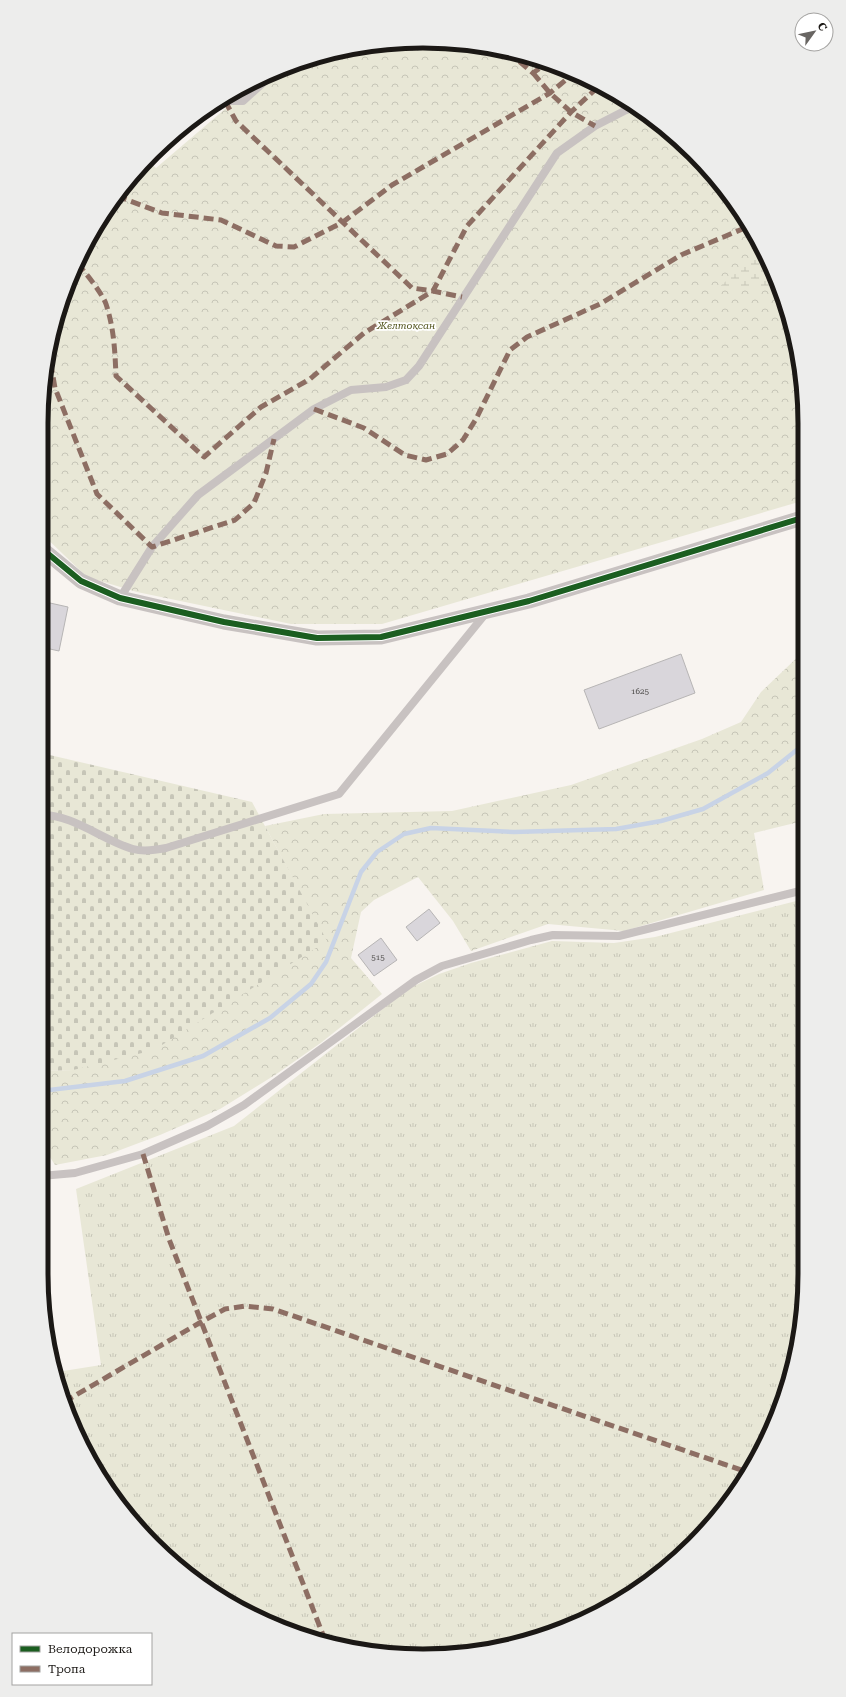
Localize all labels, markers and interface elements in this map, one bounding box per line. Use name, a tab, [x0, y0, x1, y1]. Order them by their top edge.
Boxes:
north arrow	[794, 12, 834, 52]
text: С	[814, 20, 830, 34]
park label: Желтоқсан	[376, 320, 435, 331]
house number: 1625	[631, 687, 649, 696]
house number: 515	[371, 953, 385, 962]
legend	[12, 1633, 152, 1685]
text: Велодорожка	[48, 1642, 133, 1656]
text: Тропа	[48, 1662, 86, 1676]

